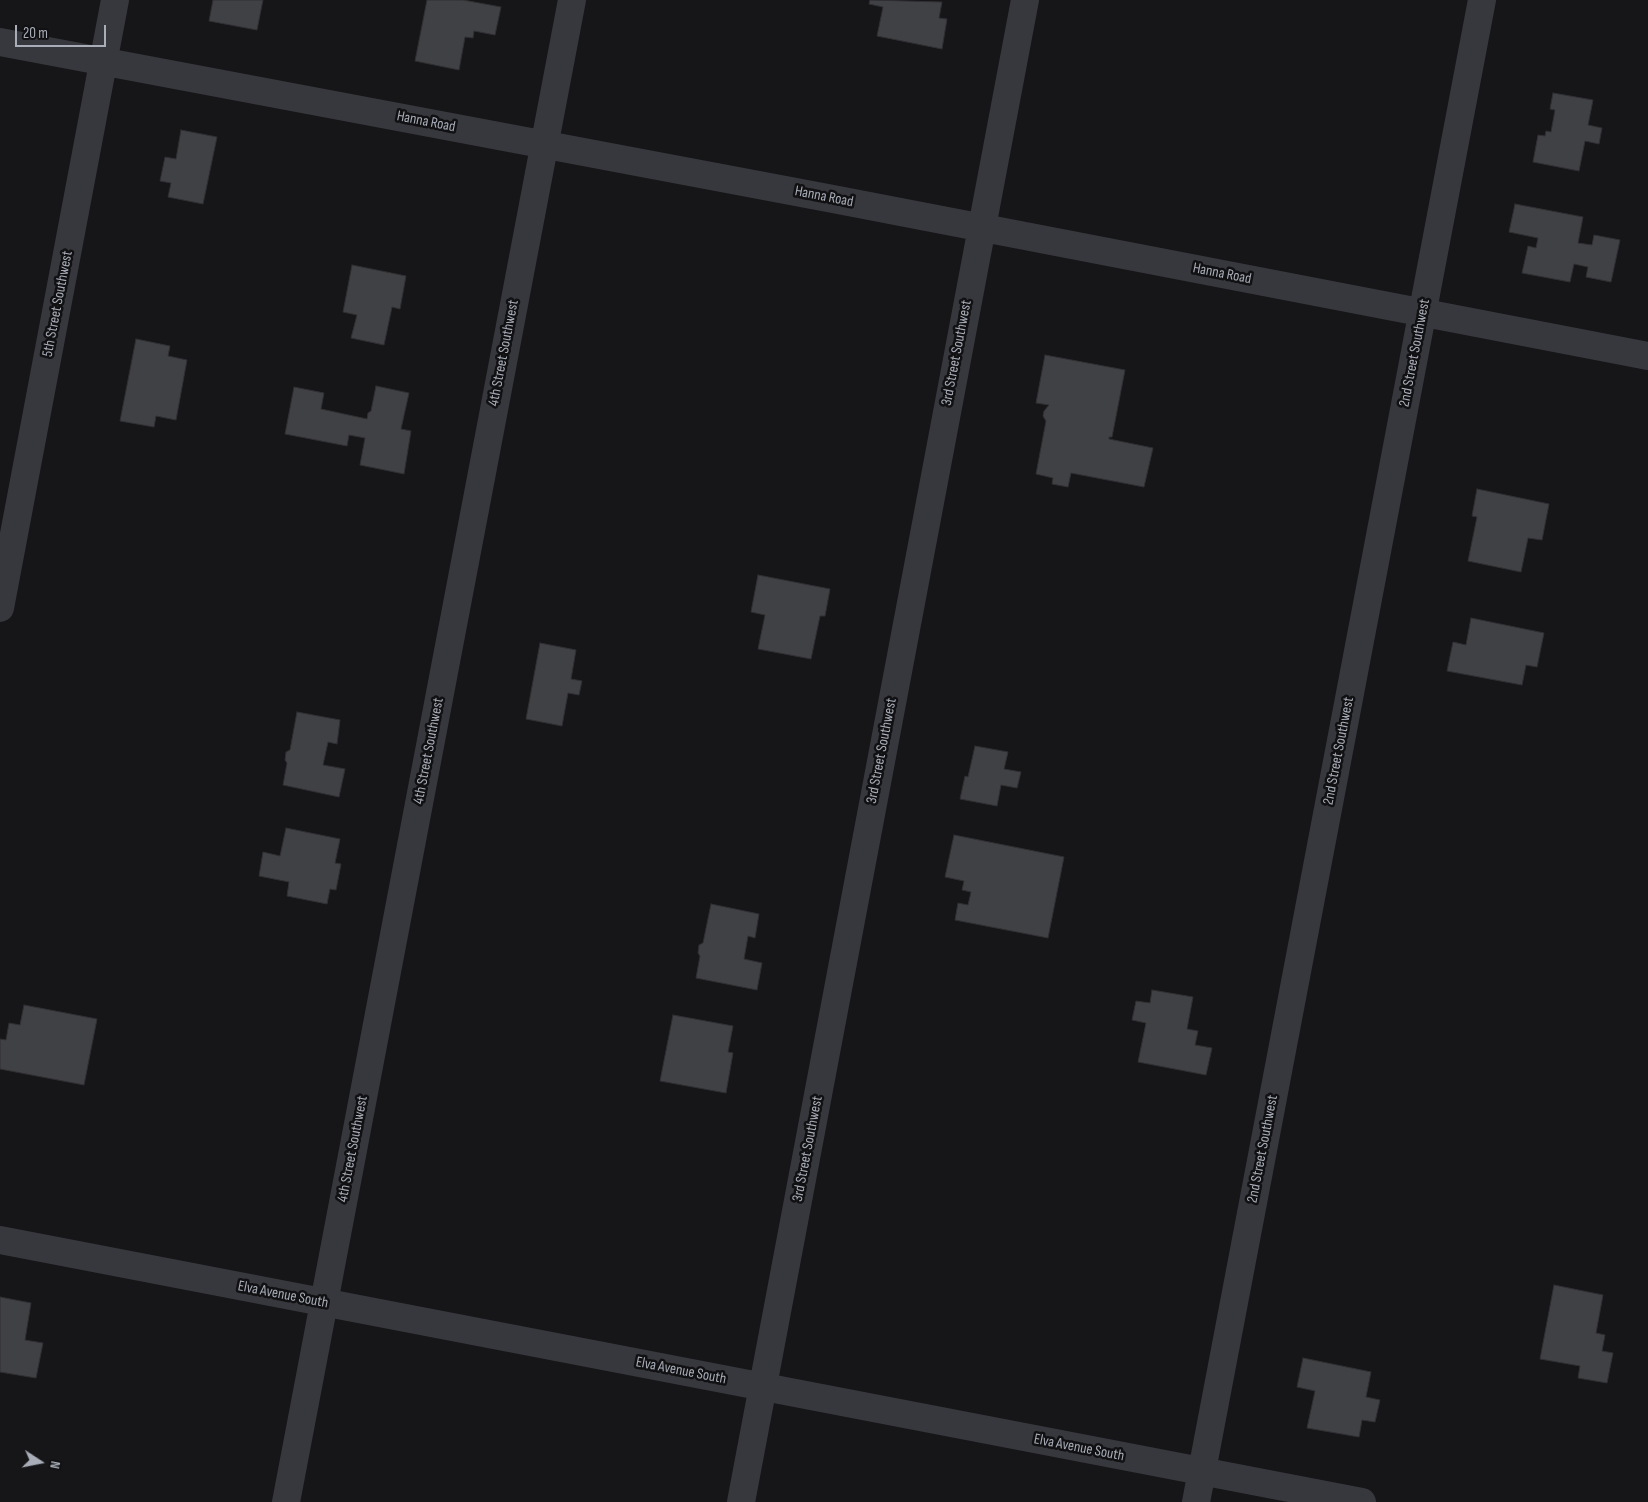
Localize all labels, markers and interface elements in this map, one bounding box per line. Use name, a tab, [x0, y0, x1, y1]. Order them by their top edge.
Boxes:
scale bar	[18, 15, 109, 47]
text: 20 m	[23, 24, 48, 43]
street label: Hanna Road	[395, 107, 457, 137]
street label: Hanna Road	[793, 182, 855, 212]
street label: 5th Street Southwest	[39, 249, 77, 359]
street label: Hanna Road	[1191, 259, 1253, 289]
street label: 4th Street Southwest	[485, 298, 523, 408]
street label: 2nd Street Southwest	[1396, 298, 1434, 408]
street label: 3rd Street Southwest	[938, 299, 976, 407]
street label: 4th Street Southwest	[410, 696, 448, 806]
street label: 2nd Street Southwest	[1320, 696, 1358, 806]
street label: 3rd Street Southwest	[863, 697, 901, 805]
street label: 4th Street Southwest	[334, 1094, 372, 1204]
street label: 2nd Street Southwest	[1244, 1094, 1282, 1204]
street label: 3rd Street Southwest	[789, 1095, 827, 1203]
street label: Elva Avenue South	[236, 1277, 330, 1313]
street label: Elva Avenue South	[634, 1353, 728, 1389]
street label: Elva Avenue South	[1032, 1430, 1126, 1466]
north arrow	[15, 1437, 65, 1487]
text: N	[46, 1460, 64, 1470]

